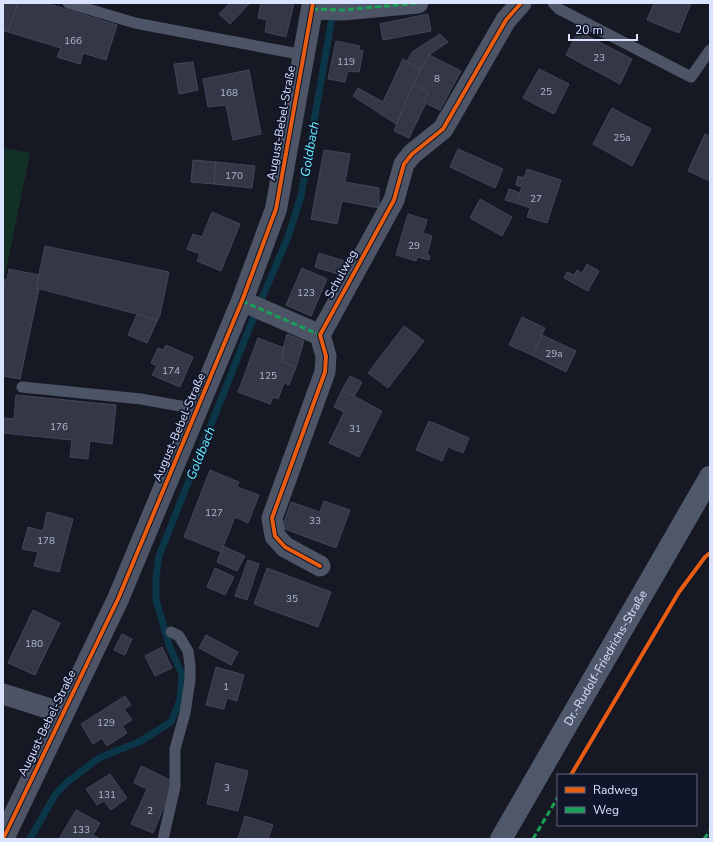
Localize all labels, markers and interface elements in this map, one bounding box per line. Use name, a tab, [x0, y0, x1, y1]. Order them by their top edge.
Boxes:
scale bar	[569, 16, 637, 42]
text: 20 m	[575, 22, 603, 38]
house number: 166	[64, 34, 82, 48]
house number: 23	[593, 51, 605, 65]
house number: 119	[337, 55, 355, 69]
street label: August-Bebel-Straße	[263, 64, 299, 182]
house number: 8	[434, 72, 440, 86]
house number: 25	[540, 85, 552, 99]
house number: 168	[220, 86, 238, 100]
water label: Goldbach	[296, 120, 324, 178]
house number: 25a	[613, 131, 631, 145]
house number: 170	[225, 169, 243, 183]
house number: 27	[530, 192, 542, 206]
house number: 29	[408, 239, 420, 253]
street label: Schulweg	[321, 247, 361, 301]
house number: 123	[297, 286, 315, 300]
house number: 29a	[545, 347, 563, 361]
house number: 174	[162, 364, 180, 378]
house number: 125	[259, 369, 277, 383]
street label: August-Bebel-Straße	[149, 370, 209, 484]
house number: 176	[50, 420, 68, 434]
house number: 31	[349, 422, 361, 436]
water label: Goldbach	[182, 424, 220, 483]
house number: 127	[205, 506, 223, 520]
house number: 33	[309, 514, 321, 528]
house number: 178	[37, 534, 55, 548]
street label: Dr.-Rudolf-Friedrichs-Straße	[560, 587, 651, 729]
house number: 35	[286, 592, 298, 606]
house number: 180	[25, 637, 43, 651]
street label: August-Bebel-Straße	[14, 667, 80, 779]
house number: 1	[223, 680, 229, 694]
house number: 129	[97, 716, 115, 730]
legend	[557, 774, 697, 826]
house number: 3	[224, 781, 230, 795]
text: Radweg	[593, 782, 638, 798]
house number: 131	[98, 788, 116, 802]
text: Weg	[593, 802, 619, 818]
house number: 2	[147, 804, 153, 818]
house number: 133	[72, 823, 90, 837]

